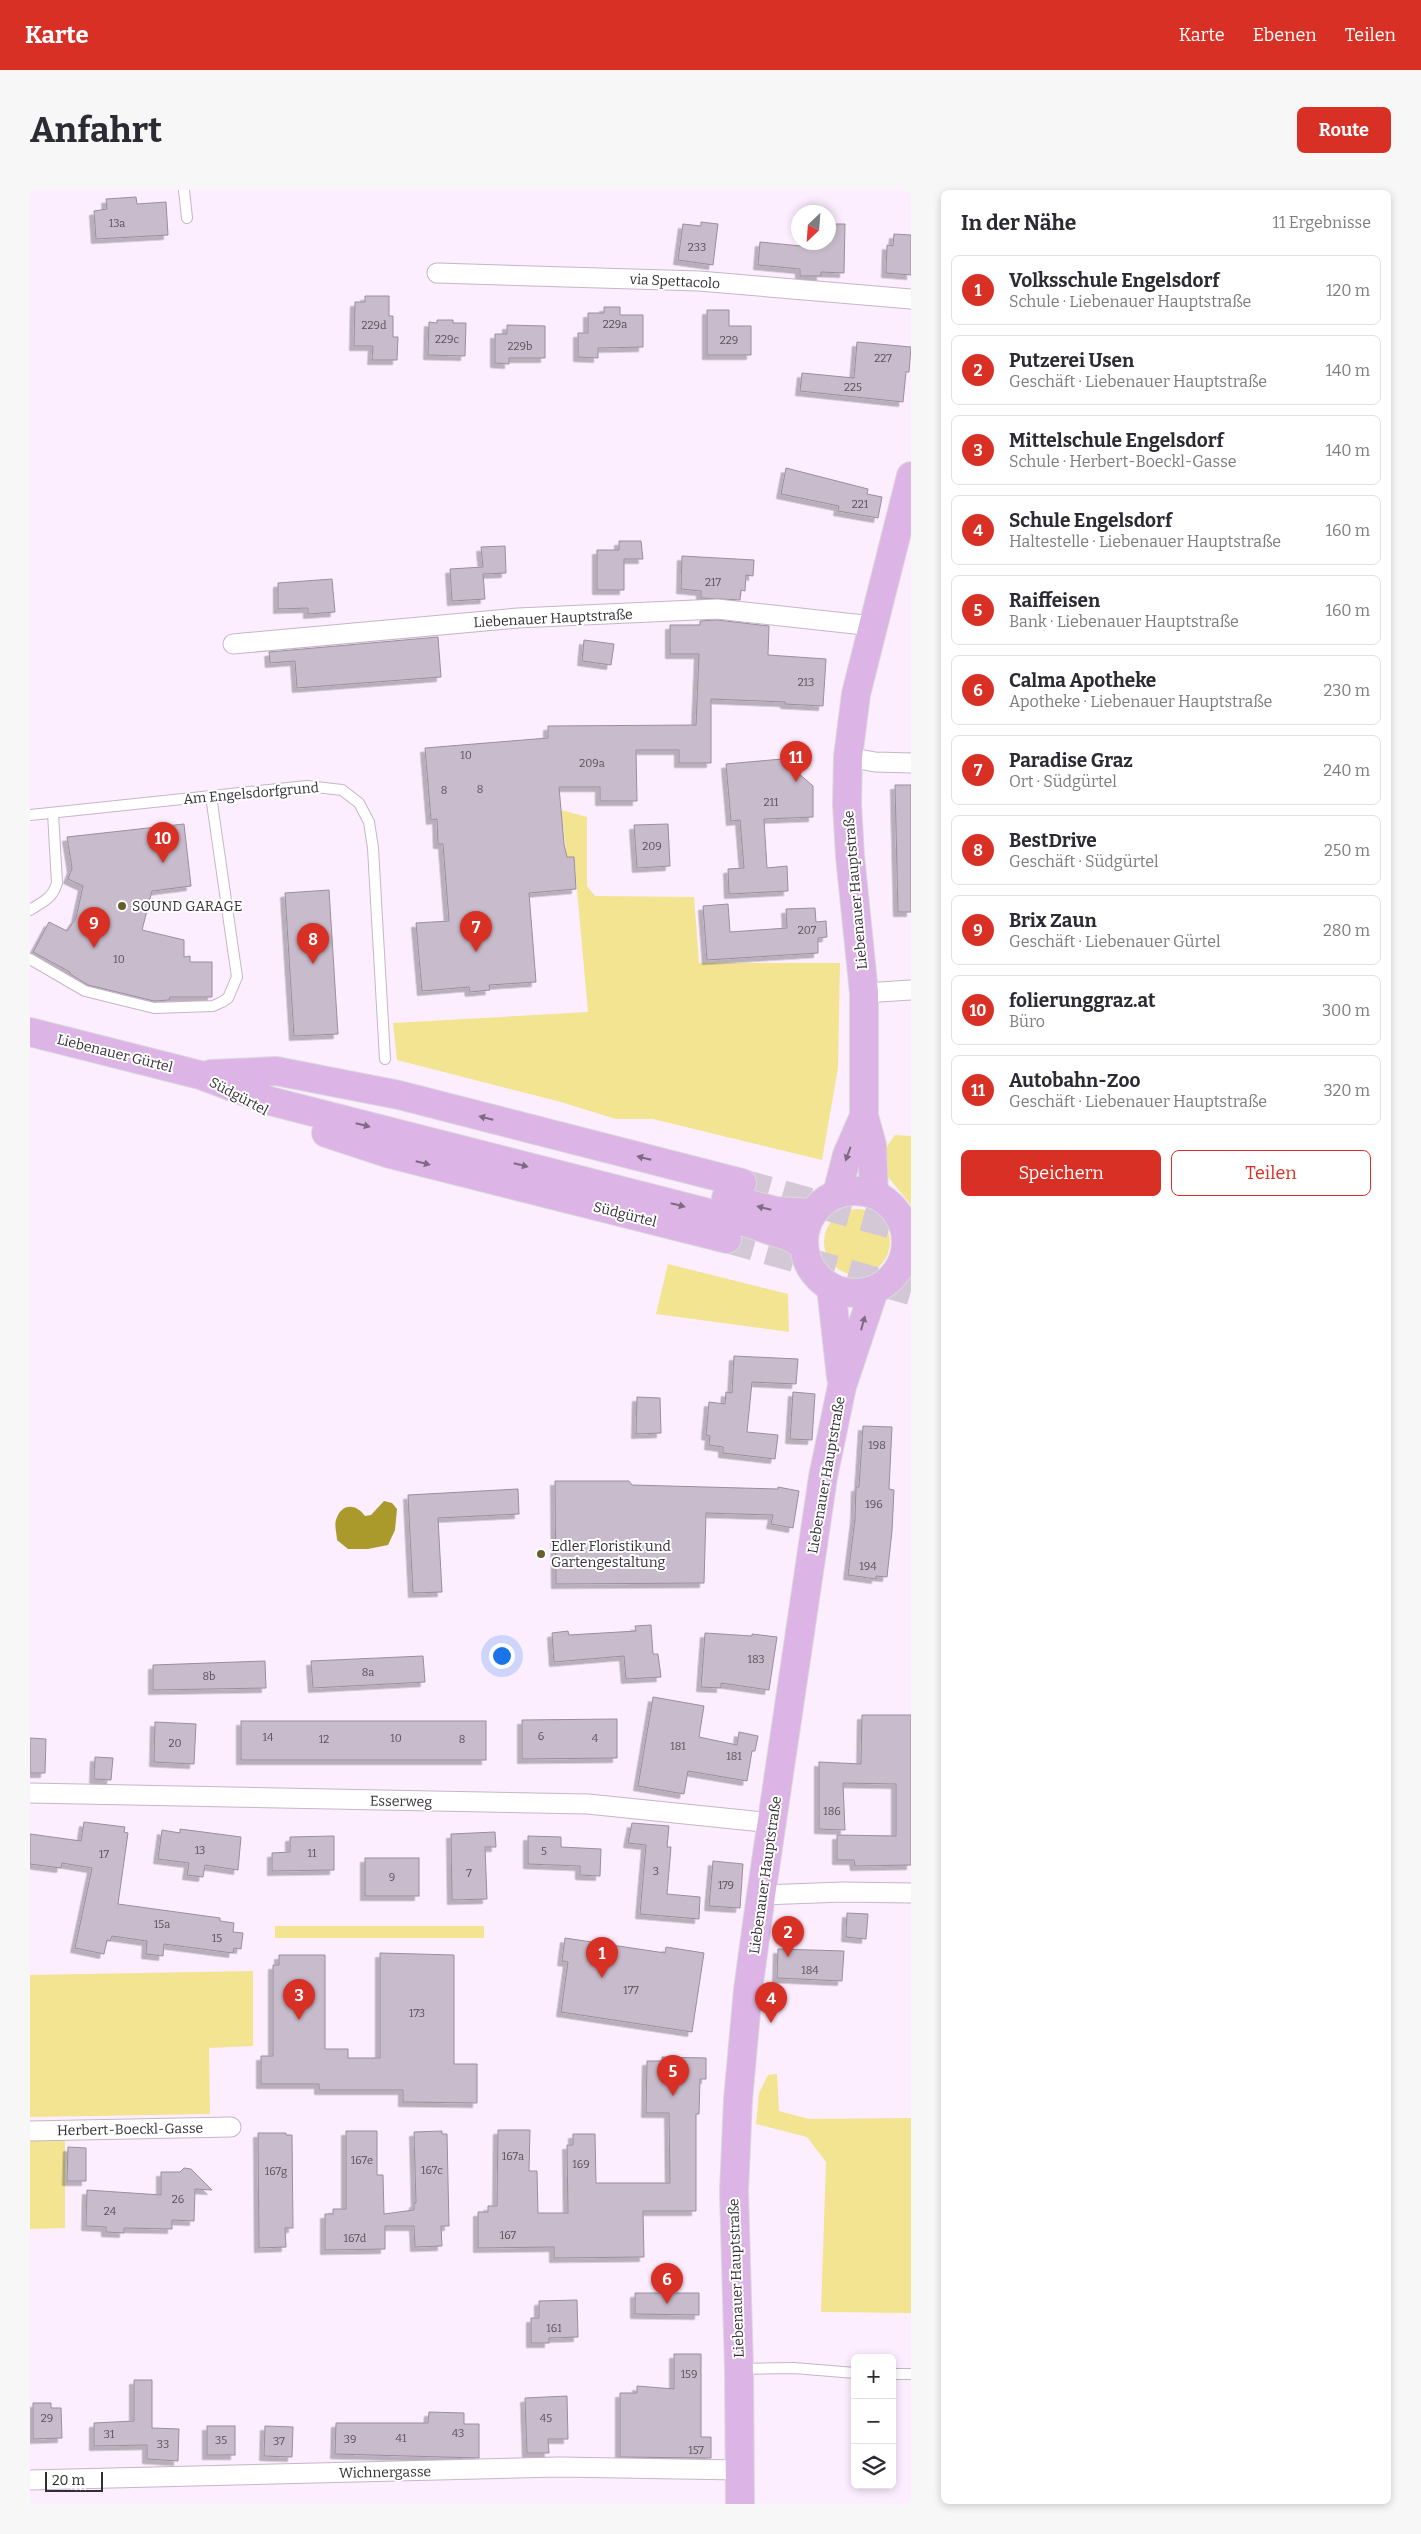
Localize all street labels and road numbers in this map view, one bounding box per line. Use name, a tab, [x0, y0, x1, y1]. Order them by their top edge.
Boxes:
street label: via Spettacolo	[628, 271, 721, 292]
street label: Liebenauer Hauptstraße	[473, 606, 633, 631]
street label: Am Engelsdorfgrund	[183, 779, 320, 808]
street label: Liebenauer Hauptstraße	[840, 810, 871, 970]
street label: Liebenauer Gürtel	[55, 1031, 174, 1076]
street label: Südgürtel	[206, 1074, 271, 1119]
street label: Südgürtel	[592, 1198, 658, 1231]
street label: Liebenauer Hauptstraße	[804, 1395, 849, 1555]
street label: Esserweg	[370, 1792, 432, 1811]
street label: Liebenauer Hauptstraße	[746, 1795, 785, 1955]
street label: Herbert-Boeckl-Gasse	[57, 2120, 203, 2139]
street label: Liebenauer Hauptstraße	[725, 2198, 748, 2358]
street label: Wichnergasse	[339, 2463, 431, 2482]

